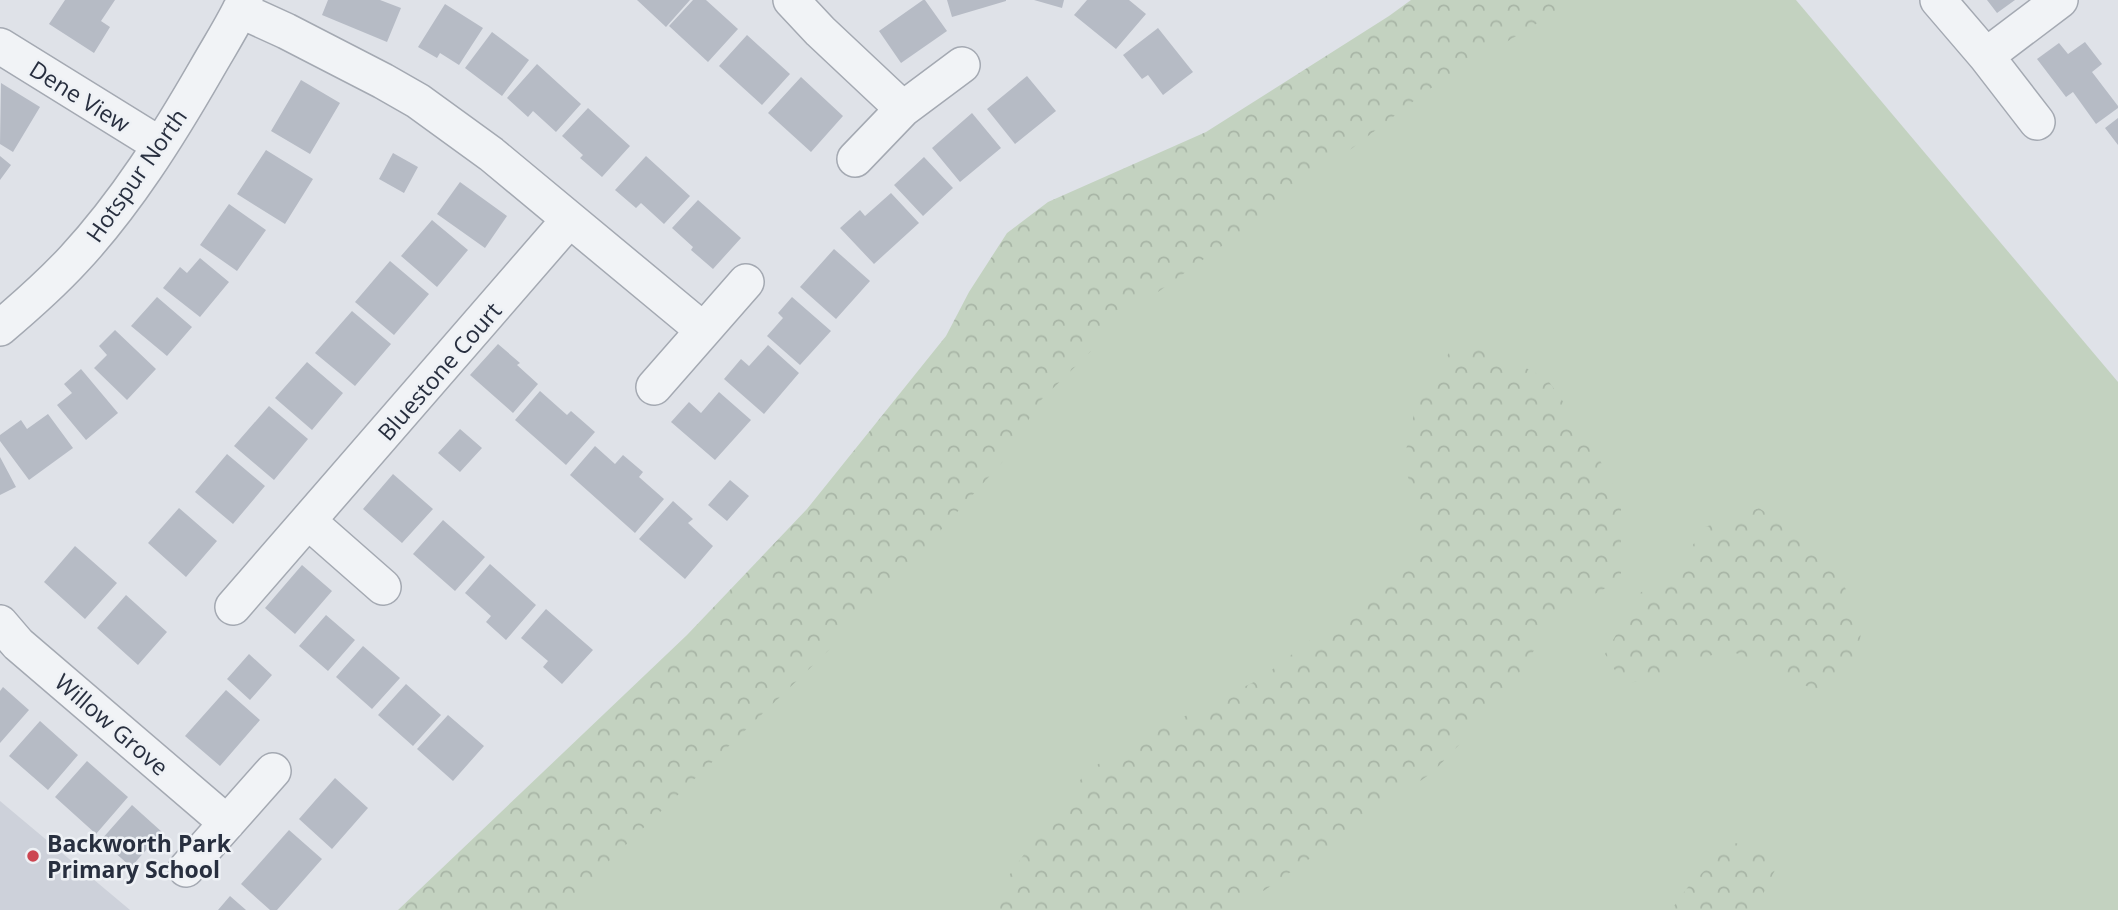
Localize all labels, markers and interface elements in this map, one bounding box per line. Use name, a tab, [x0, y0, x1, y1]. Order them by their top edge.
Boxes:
street label: Dene View	[24, 53, 136, 140]
street label: Hotspur North	[78, 102, 194, 248]
street label: Bluestone Court	[370, 295, 508, 447]
street label: Willow Grove	[48, 666, 176, 782]
place label: Backworth Park Primary School	[47, 827, 232, 885]
marker: Backworth Park Primary School	[25, 848, 41, 864]

